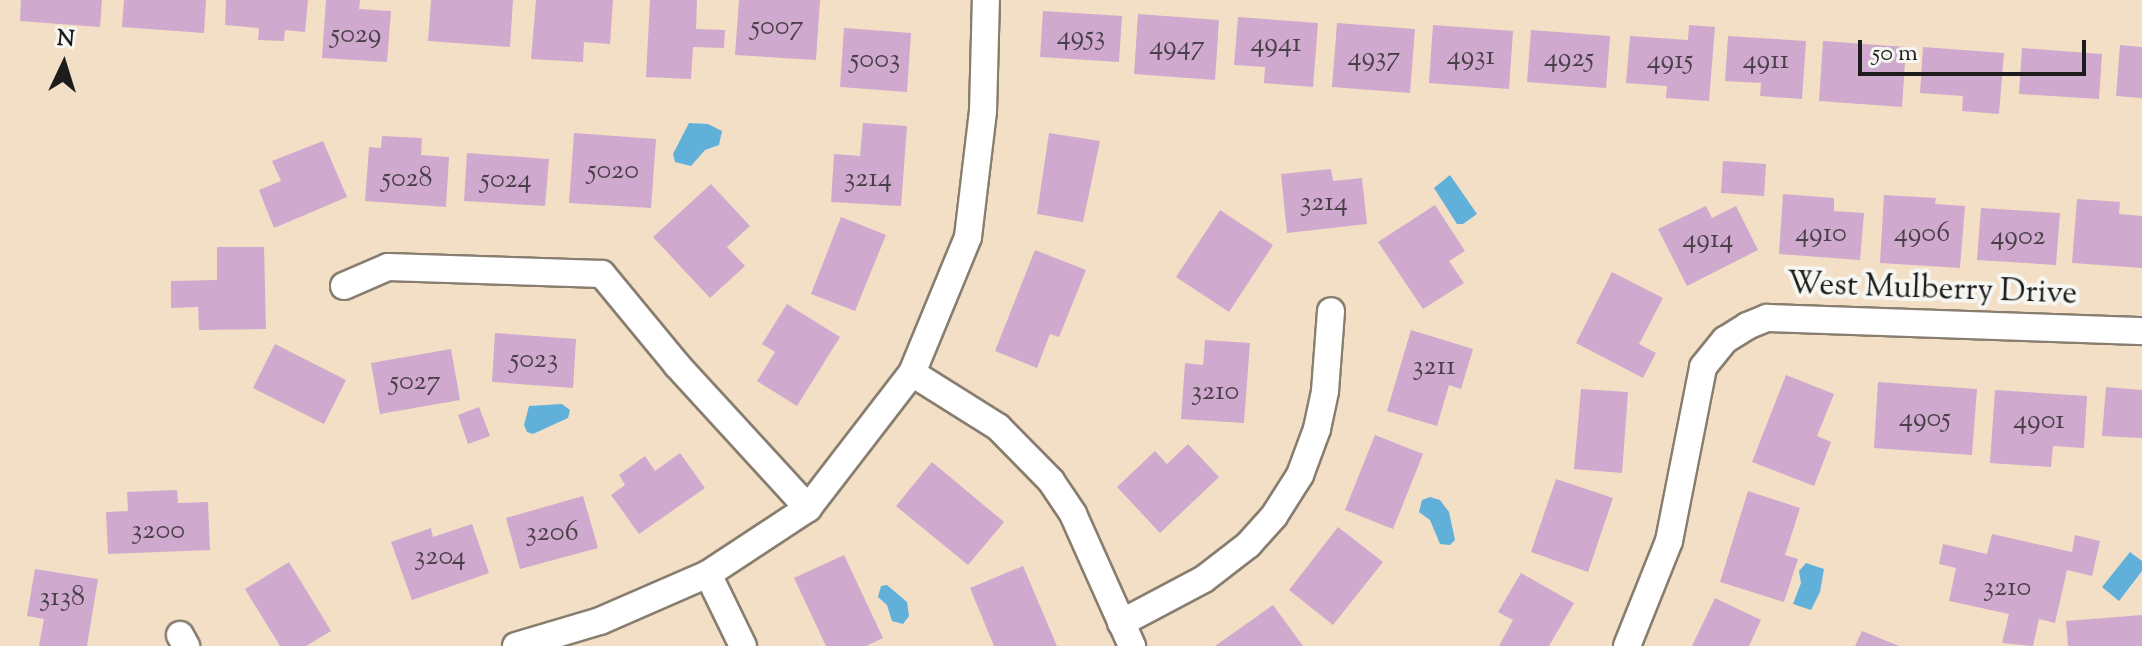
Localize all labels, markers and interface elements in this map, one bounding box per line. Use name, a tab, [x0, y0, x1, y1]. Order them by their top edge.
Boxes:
house number: 5007	[750, 10, 804, 44]
house number: 5029	[331, 18, 381, 52]
house number: 4953	[1057, 20, 1105, 54]
text: N	[56, 23, 76, 57]
north arrow	[24, 24, 104, 104]
scale bar	[1862, 24, 2090, 74]
house number: 4941	[1250, 27, 1302, 61]
house number: 4947	[1149, 30, 1205, 64]
text: 50 m	[1872, 37, 1918, 71]
house number: 4931	[1447, 40, 1495, 74]
house number: 4937	[1348, 41, 1400, 75]
house number: 4925	[1544, 42, 1594, 76]
house number: 5003	[850, 43, 900, 77]
house number: 4915	[1647, 44, 1693, 78]
house number: 4911	[1743, 44, 1789, 78]
house number: 5020	[587, 154, 639, 188]
house number: 5028	[381, 162, 433, 196]
house number: 3214	[844, 162, 892, 196]
house number: 5024	[480, 163, 532, 197]
house number: 3214	[1300, 186, 1348, 220]
house number: 4910	[1795, 217, 1847, 251]
house number: 4906	[1894, 217, 1950, 251]
house number: 4902	[1990, 220, 2046, 254]
house number: 4914	[1682, 223, 1734, 257]
street label: West Mulberry Drive	[1786, 266, 2078, 314]
house number: 5023	[510, 343, 558, 377]
house number: 3211	[1412, 350, 1456, 384]
house number: 5027	[389, 365, 441, 399]
house number: 3210	[1191, 375, 1239, 409]
house number: 4905	[1899, 402, 1951, 436]
house number: 4901	[2013, 404, 2065, 438]
house number: 3200	[131, 514, 185, 548]
house number: 3206	[525, 516, 579, 550]
house number: 3204	[414, 540, 466, 574]
house number: 3210	[1983, 571, 2031, 605]
house number: 3138	[39, 581, 85, 615]

